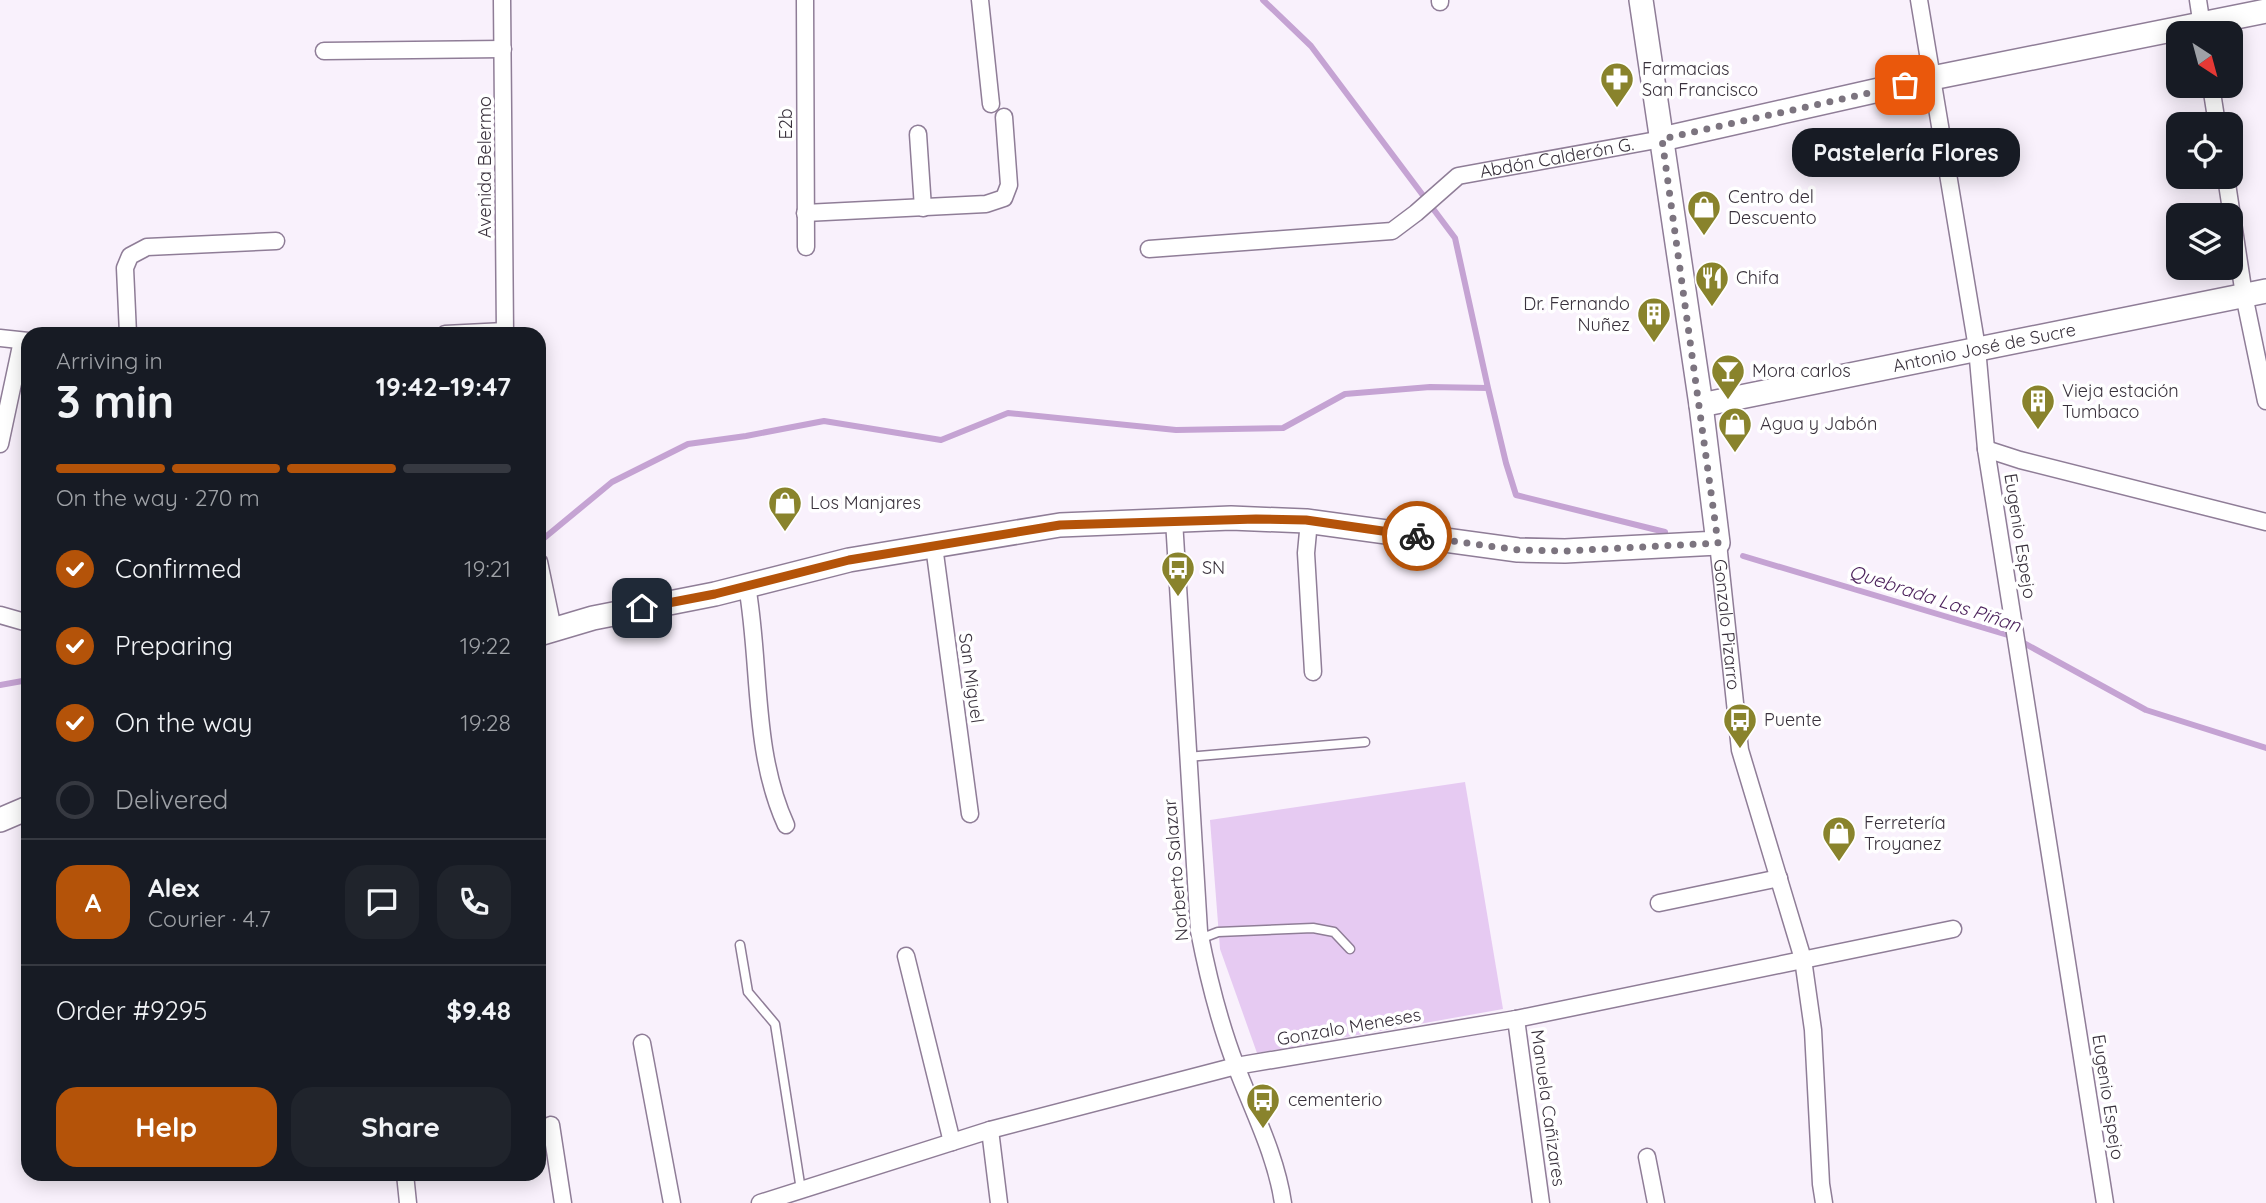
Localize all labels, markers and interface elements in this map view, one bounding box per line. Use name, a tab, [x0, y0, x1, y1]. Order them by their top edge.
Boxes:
north arrow	[2166, 21, 2244, 98]
map controls	[2166, 21, 2243, 280]
pin	[1875, 55, 1935, 115]
place label: Farmacias San Francisco	[1642, 57, 1758, 101]
pharmacy icon: Farmacias San Francisco	[1598, 60, 1636, 109]
icon: bag	[1886, 66, 1924, 104]
street label: Avenida Belermo	[473, 96, 496, 238]
street label: E2b	[774, 108, 797, 140]
button: locate	[2166, 112, 2243, 189]
callout: Pastelería Flores	[1791, 127, 2019, 176]
street label: Abdón Calderón G.	[1478, 132, 1636, 183]
text: Pastelería Flores	[1813, 138, 1999, 167]
place label: Centro del Descuento	[1728, 185, 1817, 229]
shop icon: Centro del Descuento	[1685, 188, 1723, 237]
button: layers	[2166, 203, 2243, 280]
restaurant icon: Chifa	[1693, 259, 1731, 308]
place label: Chifa	[1736, 266, 1779, 289]
place label: Dr. Fernando Nuñez	[1523, 292, 1630, 336]
building icon: Dr. Fernando Nuñez	[1635, 295, 1673, 344]
street label: Antonio José de Sucre	[1891, 318, 2078, 377]
text: Arriving in	[56, 346, 163, 375]
bar icon: Mora carlos	[1709, 352, 1747, 401]
place label: Mora carlos	[1752, 359, 1851, 382]
text: 19:42–19:47	[376, 370, 511, 403]
text: 3 min	[56, 372, 174, 430]
place label: Vieja estación Tumbaco	[2062, 379, 2179, 423]
building icon: Vieja estación Tumbaco	[2019, 382, 2057, 431]
shop icon: Agua y Jabón	[1716, 405, 1754, 454]
place label: Agua y Jabón	[1760, 412, 1877, 435]
street label: Eugenio Espejo	[1999, 472, 2042, 600]
text: On the way · 270 m	[56, 483, 260, 512]
shop icon: Los Manjares	[766, 484, 804, 533]
place label: Los Manjares	[810, 491, 921, 514]
courier	[1382, 501, 1452, 571]
icon: bike	[1398, 517, 1436, 555]
bus stop icon: SN	[1159, 549, 1197, 598]
icon: check	[56, 550, 94, 588]
text: Confirmed	[115, 552, 242, 585]
text: 19:21	[464, 554, 511, 583]
place label: SN	[1202, 556, 1225, 579]
street label: Gonzalo Pizarro	[1709, 558, 1746, 691]
water label: Quebrada Las Piñan	[1846, 559, 2025, 637]
pin	[612, 578, 672, 638]
icon: home	[623, 589, 661, 627]
icon: check	[56, 627, 94, 665]
text: Preparing	[115, 629, 233, 662]
text: 19:22	[460, 631, 511, 660]
street label: San Miguel	[954, 631, 989, 724]
bus stop icon: Puente	[1721, 701, 1759, 750]
icon: check	[56, 704, 94, 742]
text: On the way	[115, 706, 253, 739]
text: 19:28	[460, 708, 511, 737]
place label: Puente	[1764, 708, 1822, 731]
text: Delivered	[115, 783, 228, 816]
street label: Norberto Salazar	[1158, 798, 1193, 942]
place label: Ferretería Troyanez	[1864, 811, 1946, 855]
shop icon: Ferretería Troyanez	[1820, 814, 1858, 863]
button: chat	[345, 865, 419, 939]
button: phone	[437, 865, 511, 939]
text: Alex	[148, 871, 199, 904]
text: A	[85, 886, 101, 919]
text: Courier · 4.7	[148, 904, 271, 933]
text: Order #9295	[56, 994, 208, 1027]
text: $9.48	[447, 994, 511, 1027]
street label: Gonzalo Meneses	[1275, 1003, 1423, 1050]
street label: Manuela Cañizares	[1526, 1028, 1571, 1188]
street label: Eugenio Espejo	[2087, 1033, 2130, 1161]
bus stop icon: cementerio	[1244, 1081, 1282, 1130]
button: Help	[56, 1087, 277, 1167]
button: Share	[291, 1087, 511, 1167]
place label: cementerio	[1288, 1088, 1382, 1111]

